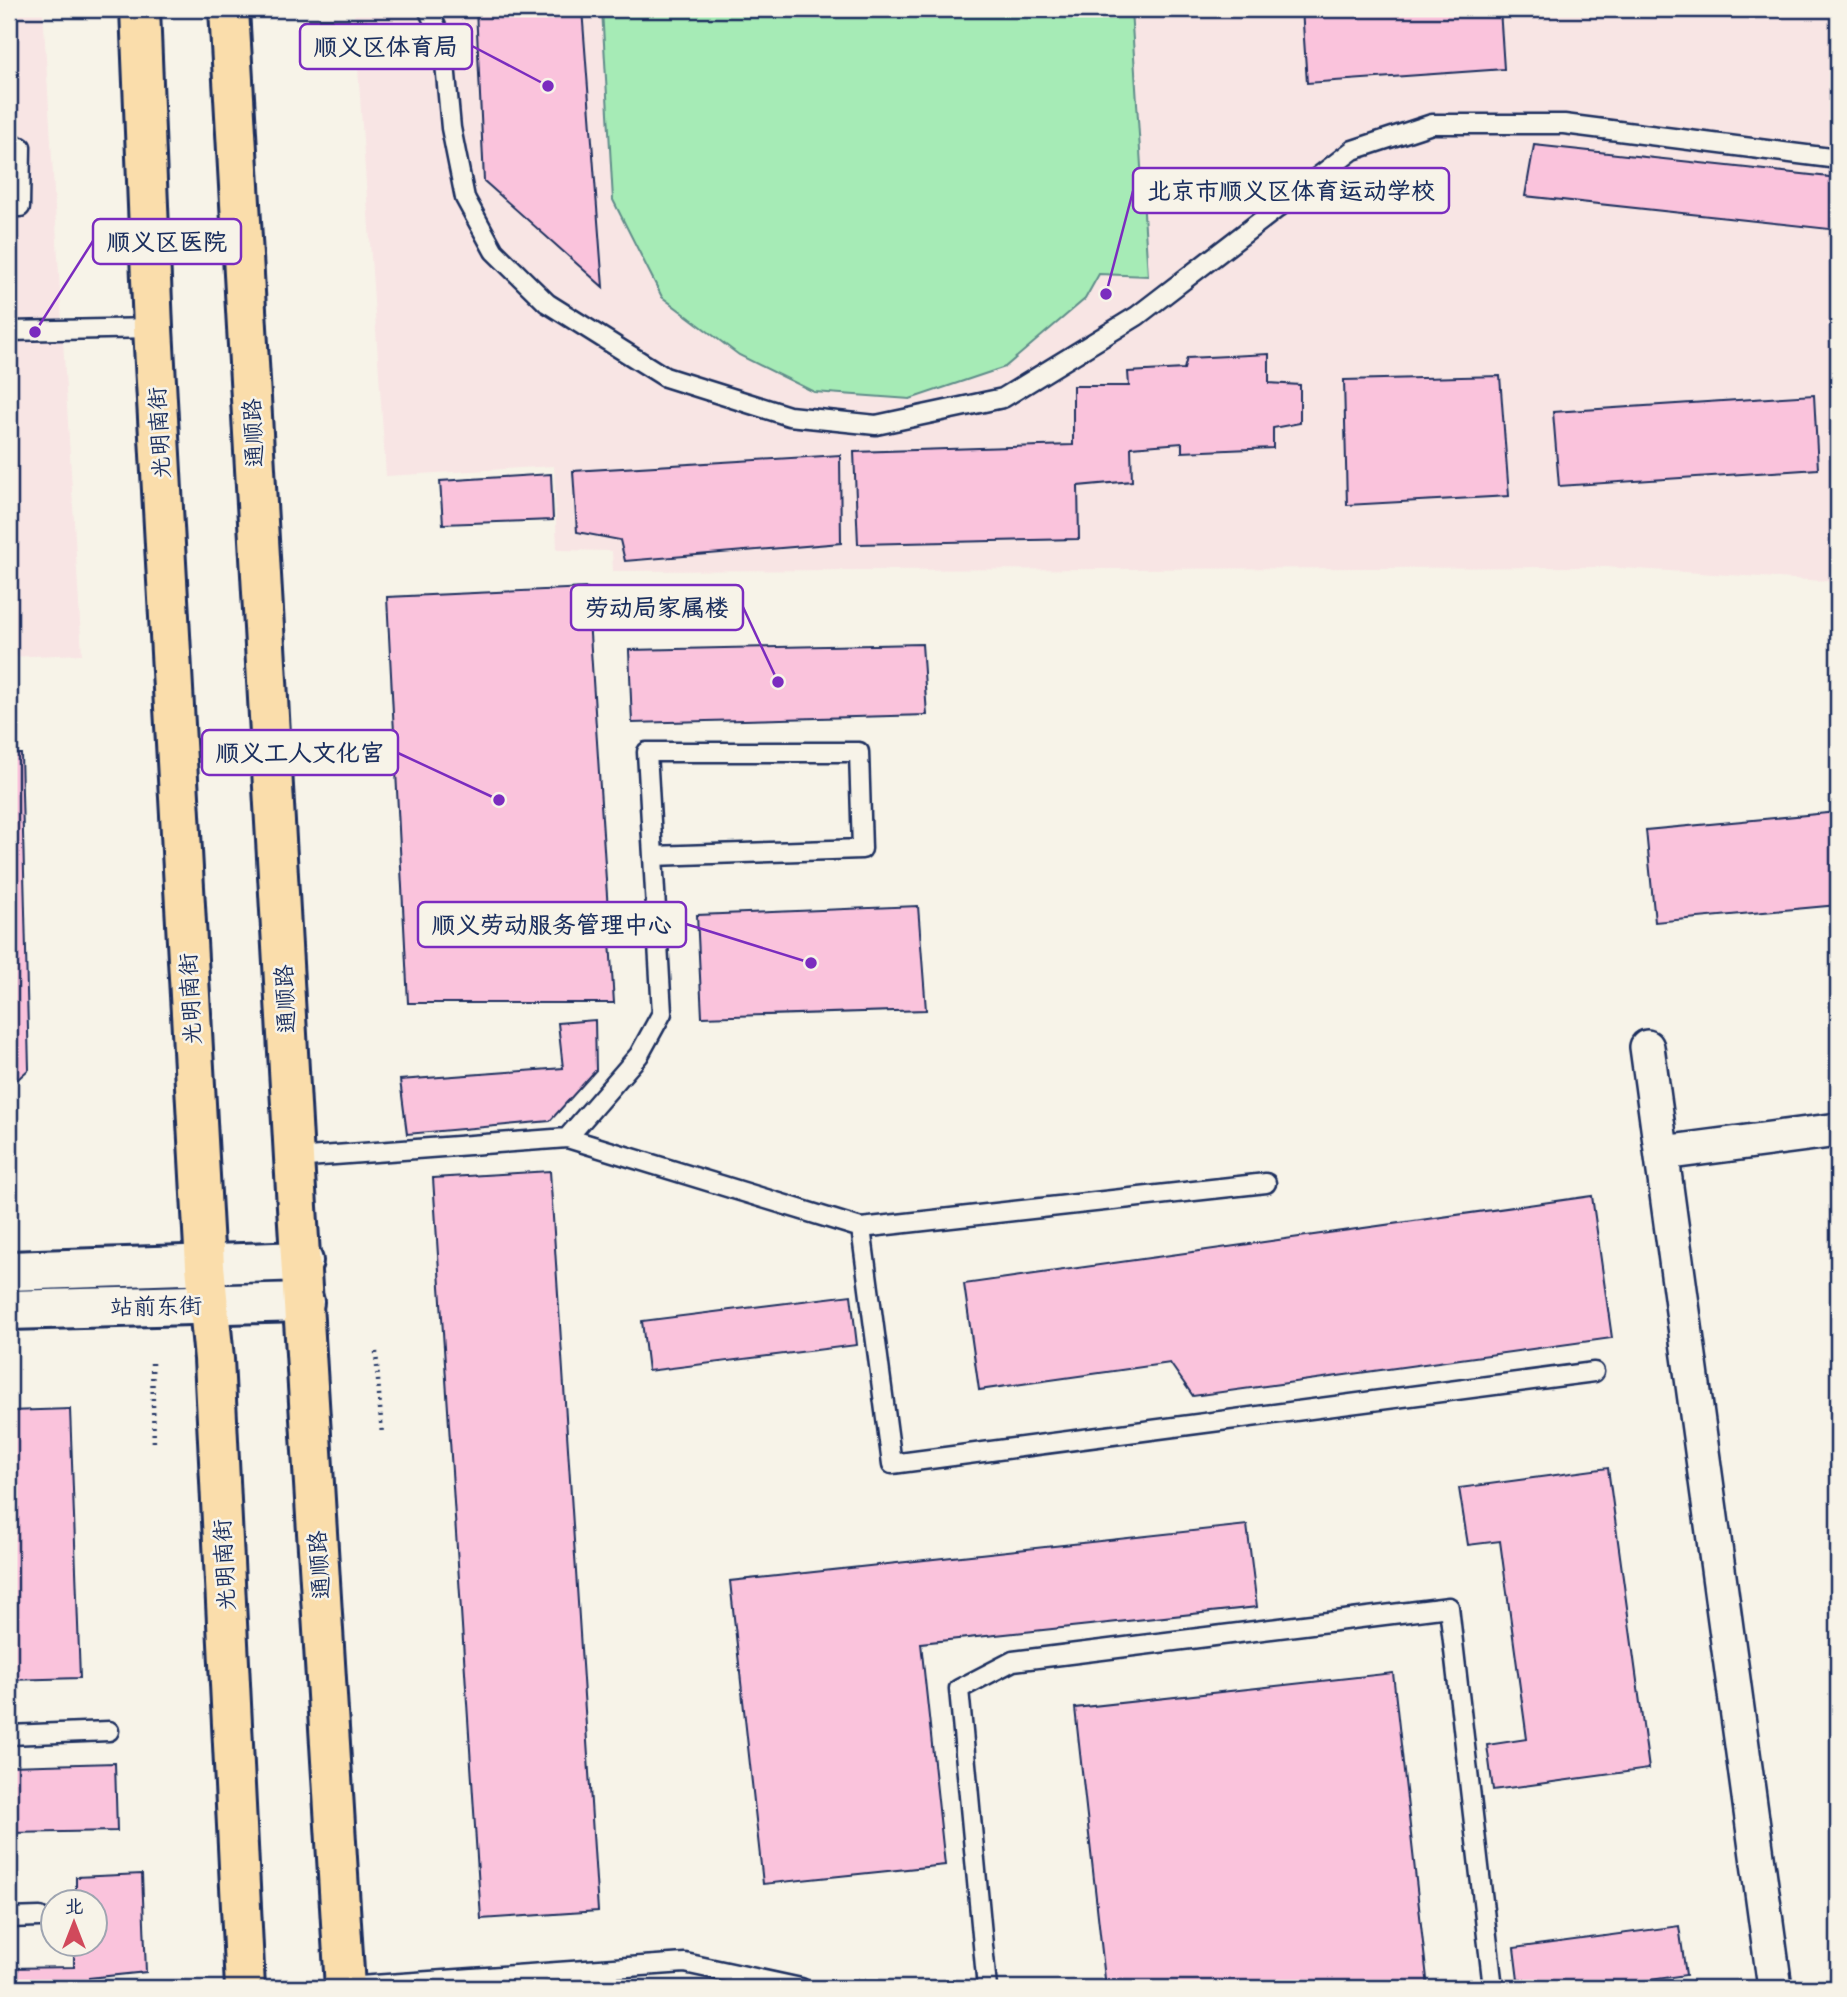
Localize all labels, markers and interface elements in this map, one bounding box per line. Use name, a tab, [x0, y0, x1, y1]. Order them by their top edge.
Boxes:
callout: 顺义区体育局	[300, 24, 472, 69]
text: 顺义区体育局	[314, 35, 458, 65]
callout: 北京市顺义区体育运动学校	[1133, 168, 1449, 213]
text: 北京市顺义区体育运动学校	[1147, 179, 1435, 209]
callout: 顺义区医院	[93, 219, 241, 264]
text: 顺义区医院	[107, 230, 227, 260]
street label: 光明南街	[146, 386, 178, 480]
street label: 通顺路	[240, 398, 272, 468]
callout: 劳动局家属楼	[571, 585, 743, 630]
text: 劳动局家属楼	[585, 596, 729, 626]
callout: 顺义工人文化宫	[202, 730, 398, 775]
text: 顺义工人文化宫	[216, 741, 384, 771]
callout: 顺义劳动服务管理中心	[418, 902, 686, 947]
text: 顺义劳动服务管理中心	[432, 912, 672, 943]
street label: 光明南街	[177, 952, 209, 1046]
street label: 通顺路	[272, 964, 304, 1034]
street label: 站前东街	[110, 1294, 202, 1324]
street label: 光明南街	[211, 1518, 243, 1612]
street label: 通顺路	[306, 1529, 338, 1600]
north arrow	[38, 1888, 108, 1958]
text: 北	[64, 1898, 84, 1921]

